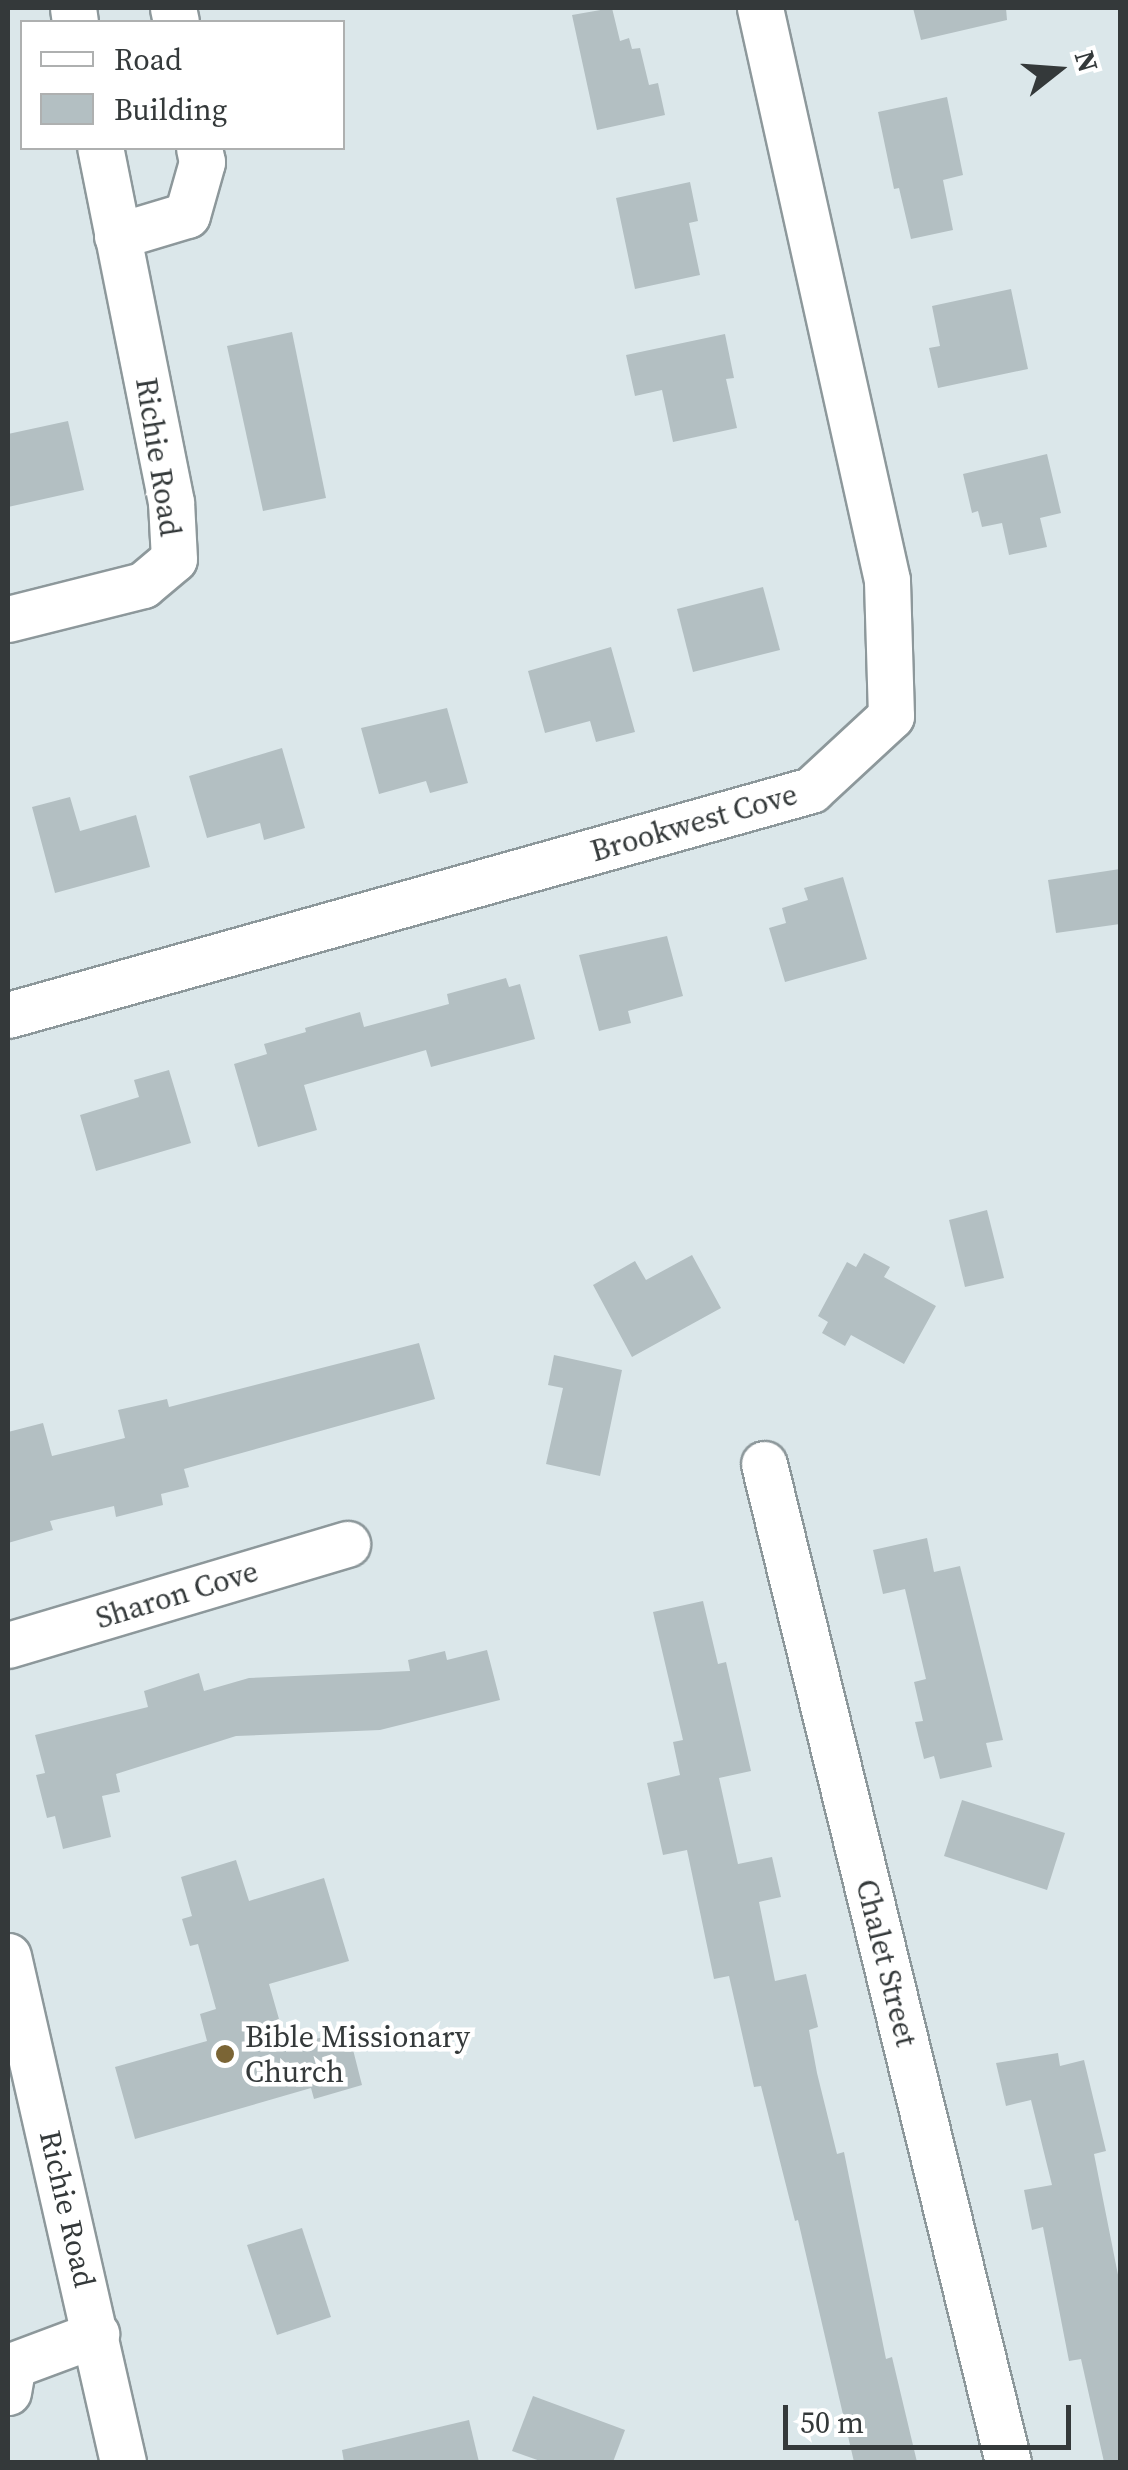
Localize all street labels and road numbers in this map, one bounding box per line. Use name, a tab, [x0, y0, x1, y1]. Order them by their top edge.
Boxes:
street label: Richie Road	[128, 375, 188, 539]
street label: Brookwest Cove	[587, 776, 801, 870]
street label: Sharon Cove	[92, 1553, 262, 1637]
street label: Chalet Street	[848, 1876, 924, 2050]
street label: Richie Road	[31, 2127, 103, 2291]

